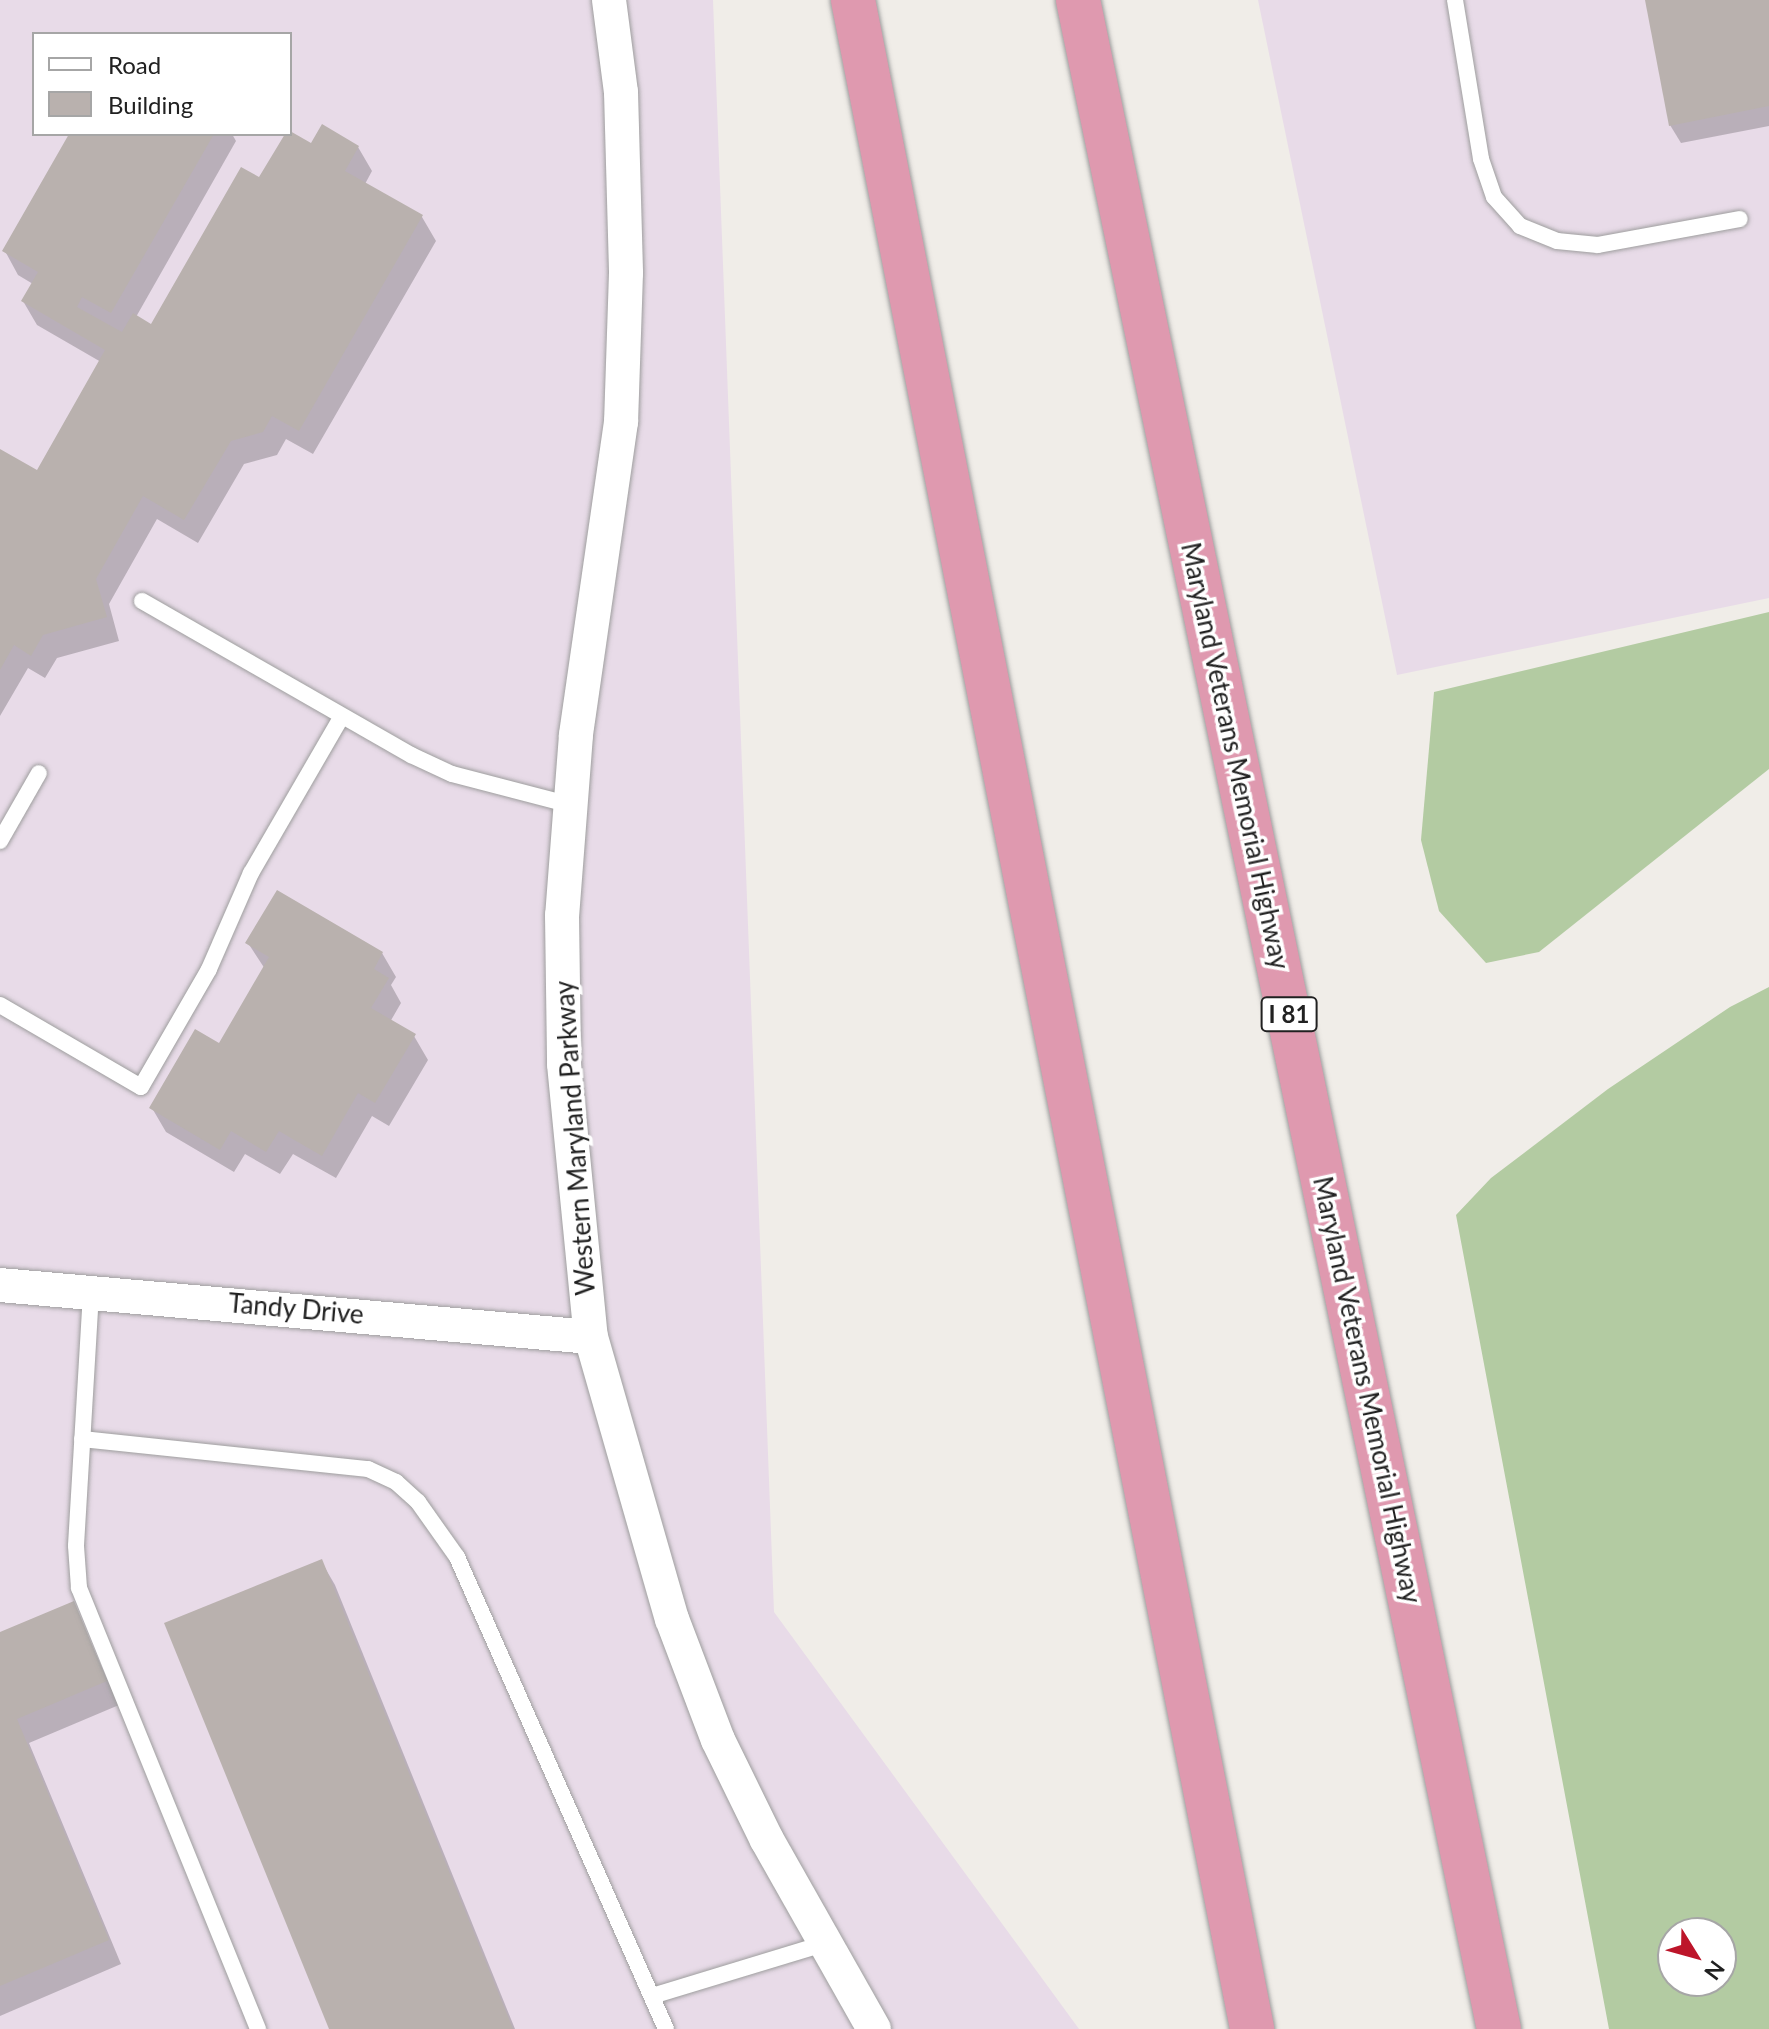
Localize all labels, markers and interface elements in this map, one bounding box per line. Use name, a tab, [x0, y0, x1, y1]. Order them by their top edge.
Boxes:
legend	[32, 32, 292, 136]
text: Road	[108, 50, 161, 79]
text: Building	[108, 90, 193, 119]
street label: Maryland Veterans Memorial Highway	[1174, 539, 1296, 973]
street label: Western Maryland Parkway	[548, 980, 602, 1296]
road number: I 81	[1259, 994, 1319, 1034]
street label: Maryland Veterans Memorial Highway	[1306, 1173, 1428, 1607]
street label: Tandy Drive	[227, 1288, 365, 1330]
north arrow	[1657, 1917, 1737, 1997]
text: N	[1699, 1956, 1731, 1985]

